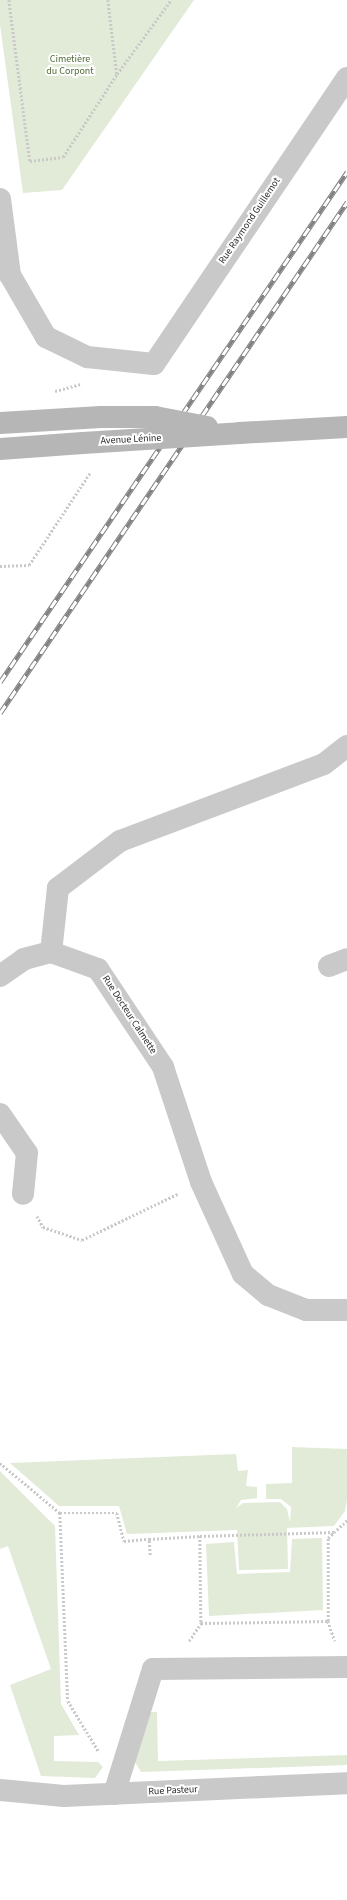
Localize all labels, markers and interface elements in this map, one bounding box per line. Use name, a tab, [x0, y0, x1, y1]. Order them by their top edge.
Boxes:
park label: Cimetière du Corpont	[46, 53, 94, 76]
street label: Rue Raymond Guillemot	[217, 176, 283, 266]
street label: Avenue Lénine	[100, 432, 162, 448]
street label: Rue Docteur Calmette	[99, 974, 159, 1056]
street label: Rue Pasteur	[148, 1784, 198, 1798]

